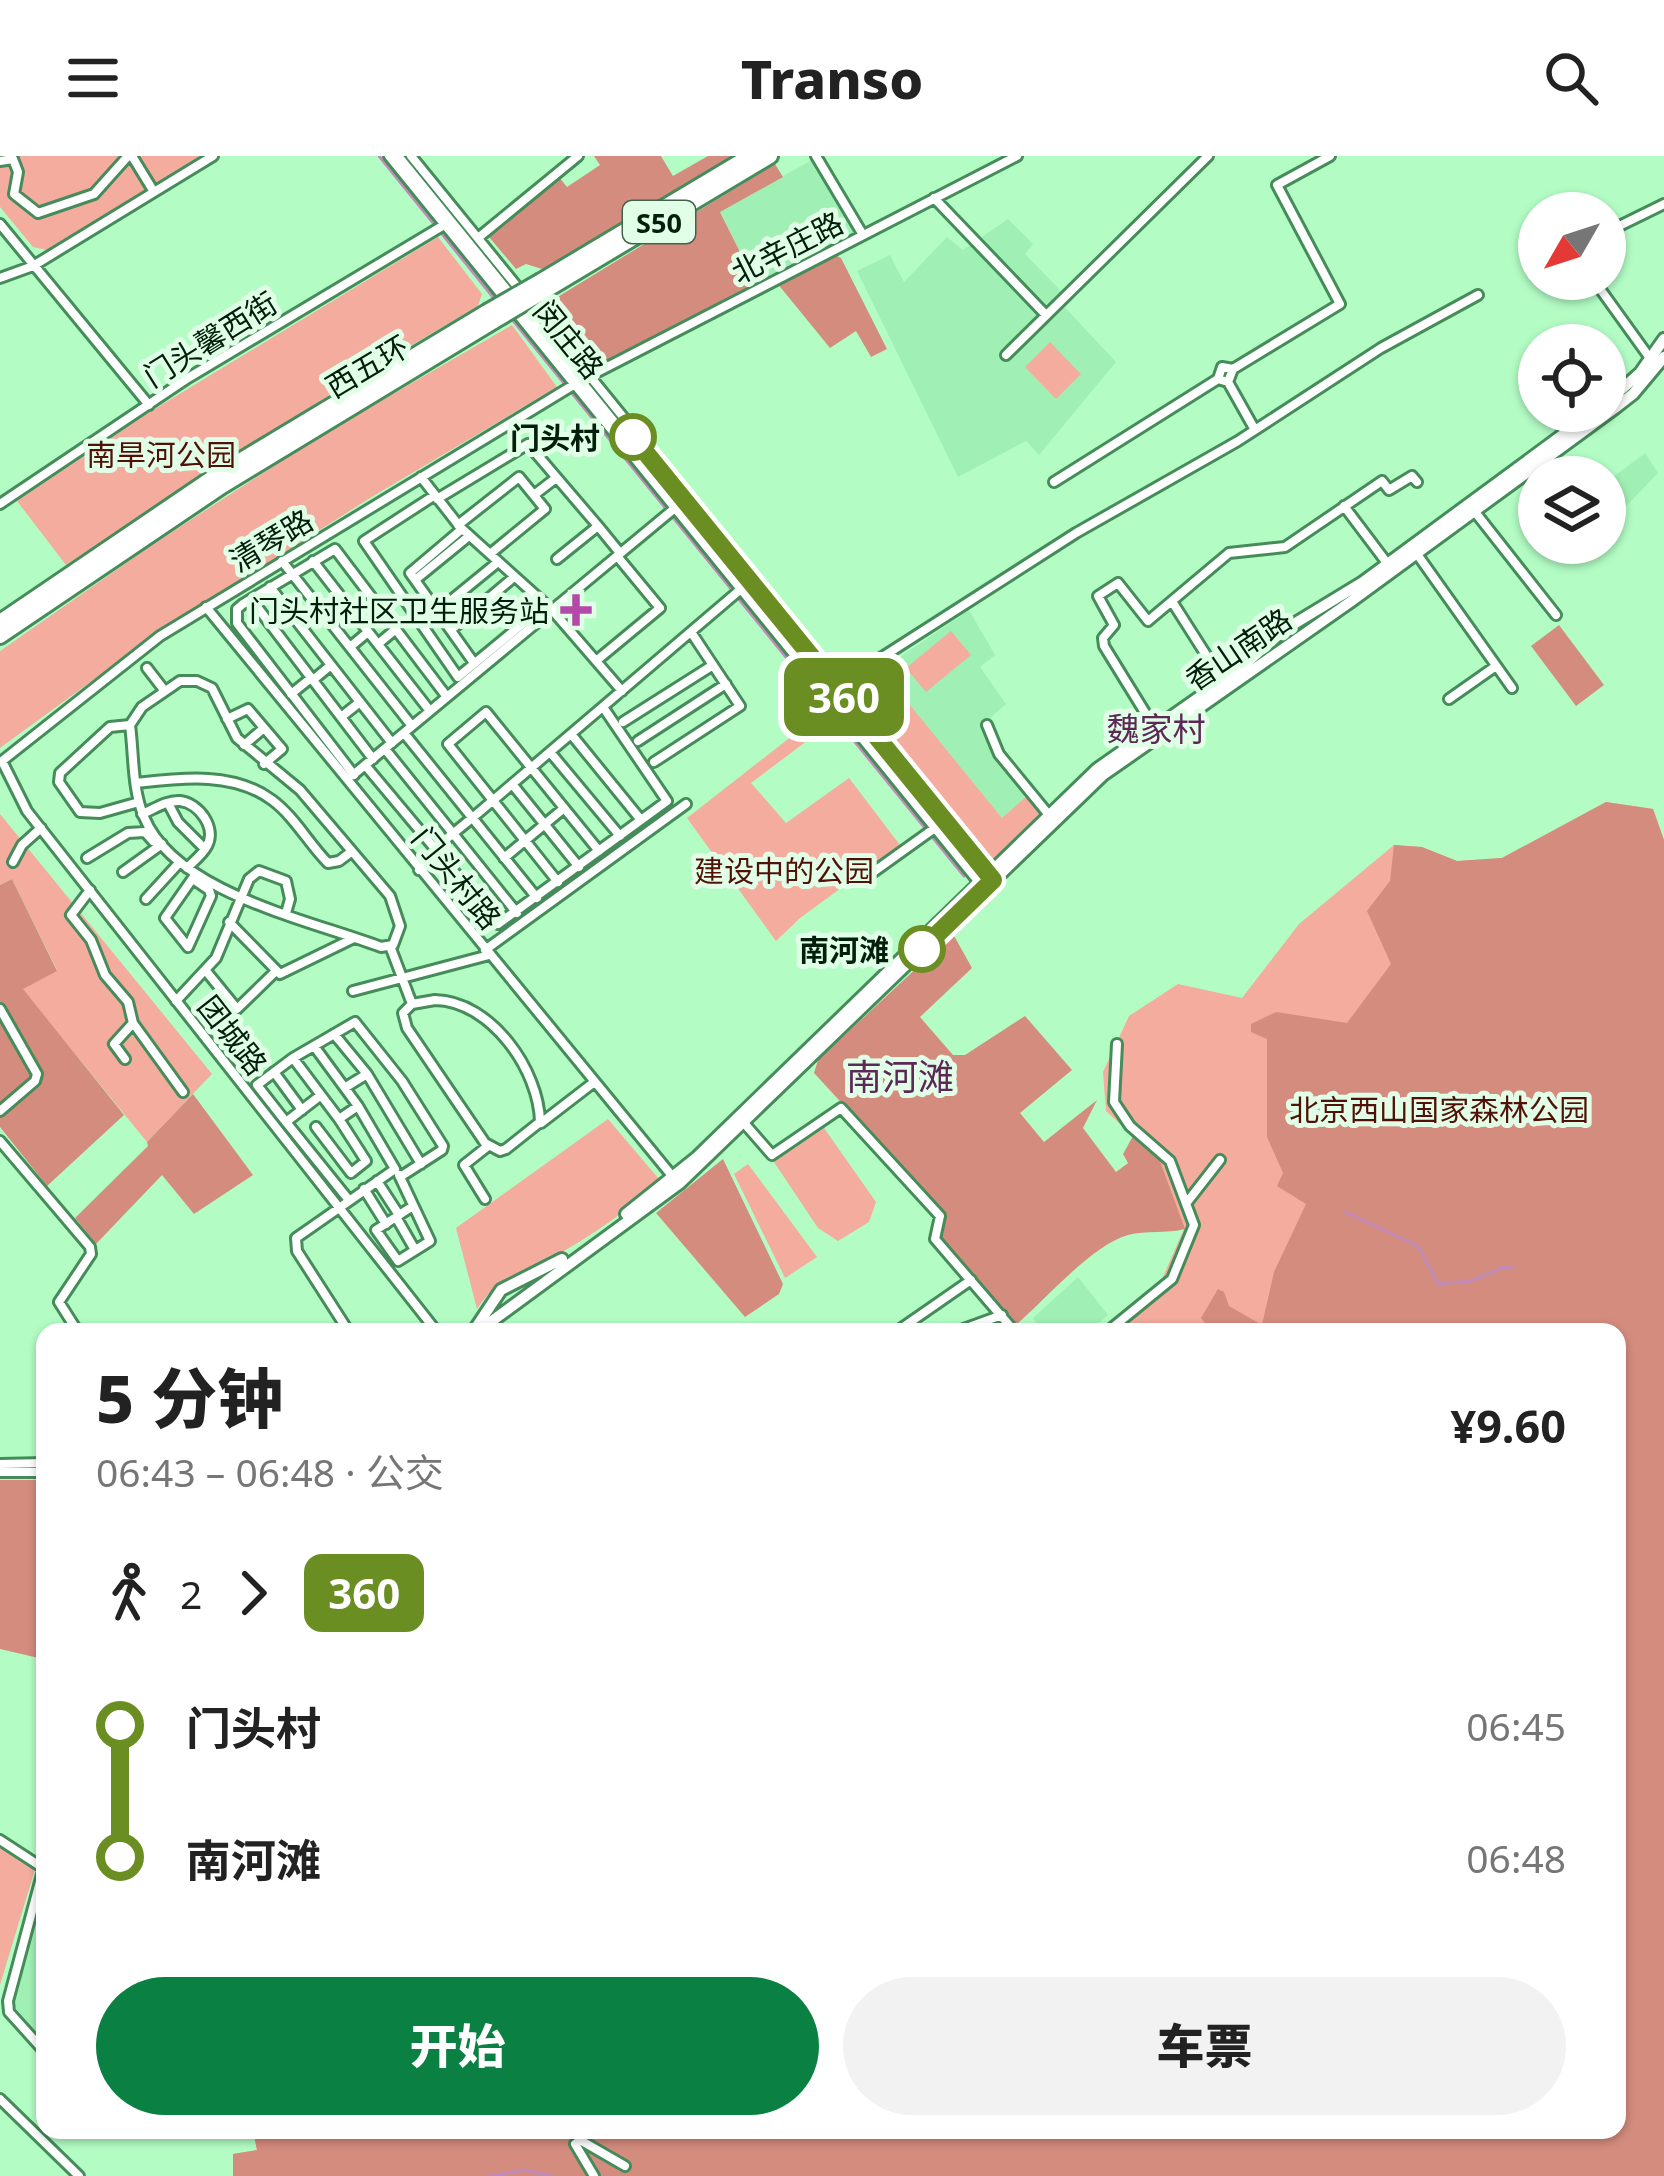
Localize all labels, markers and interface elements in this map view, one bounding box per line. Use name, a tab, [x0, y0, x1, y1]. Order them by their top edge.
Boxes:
text: Transo	[741, 41, 923, 115]
icon: menu	[60, 45, 126, 111]
icon: search	[1538, 45, 1604, 111]
north arrow	[1518, 192, 1626, 300]
map controls	[1518, 192, 1626, 564]
road number: S50	[623, 201, 695, 243]
street label: 北辛庄路	[724, 201, 850, 293]
street label: 门头馨西街	[136, 282, 284, 396]
street label: 闵庄路	[525, 291, 613, 387]
button: locate	[1518, 324, 1626, 432]
street label: 西五环	[318, 325, 416, 407]
marker: 门头村	[611, 415, 655, 459]
place label: 门头村	[510, 417, 600, 458]
park label: 南旱河公园	[86, 434, 236, 475]
button: layers	[1518, 456, 1626, 564]
street label: 清琴路	[222, 499, 320, 581]
place label: 门头村社区卫生服务站	[249, 590, 549, 631]
marker: 门头村社区卫生服务站	[560, 594, 592, 626]
street label: 香山南路	[1177, 598, 1299, 700]
line badge: 360	[775, 658, 913, 736]
text: 360	[808, 668, 880, 725]
district label: 魏家村	[1107, 706, 1206, 751]
street label: 门头村路	[403, 818, 511, 938]
park label: 建设中的公园	[694, 850, 874, 891]
marker: 南河滩	[900, 927, 944, 971]
place label: 南河滩	[799, 929, 889, 970]
street label: 团城路	[189, 987, 277, 1083]
district label: 南河滩	[846, 1052, 954, 1101]
park label: 北京西山国家森林公园	[1289, 1089, 1589, 1130]
text: 5 分钟	[96, 1352, 283, 1442]
text: ¥9.60	[1450, 1395, 1566, 1456]
text: 06:43 – 06:48 · 公交	[96, 1445, 444, 1498]
icon: walk	[96, 1560, 162, 1626]
icon: forward	[220, 1560, 286, 1626]
text: 360	[328, 1564, 400, 1621]
text: 2	[180, 1567, 202, 1620]
text: 门头村	[186, 1697, 321, 1758]
text: 06:45	[1466, 1699, 1566, 1752]
text: 南河滩	[186, 1829, 321, 1890]
text: 06:48	[1466, 1831, 1566, 1884]
button: 开始	[96, 1977, 819, 2115]
button: 车票	[843, 1977, 1566, 2115]

